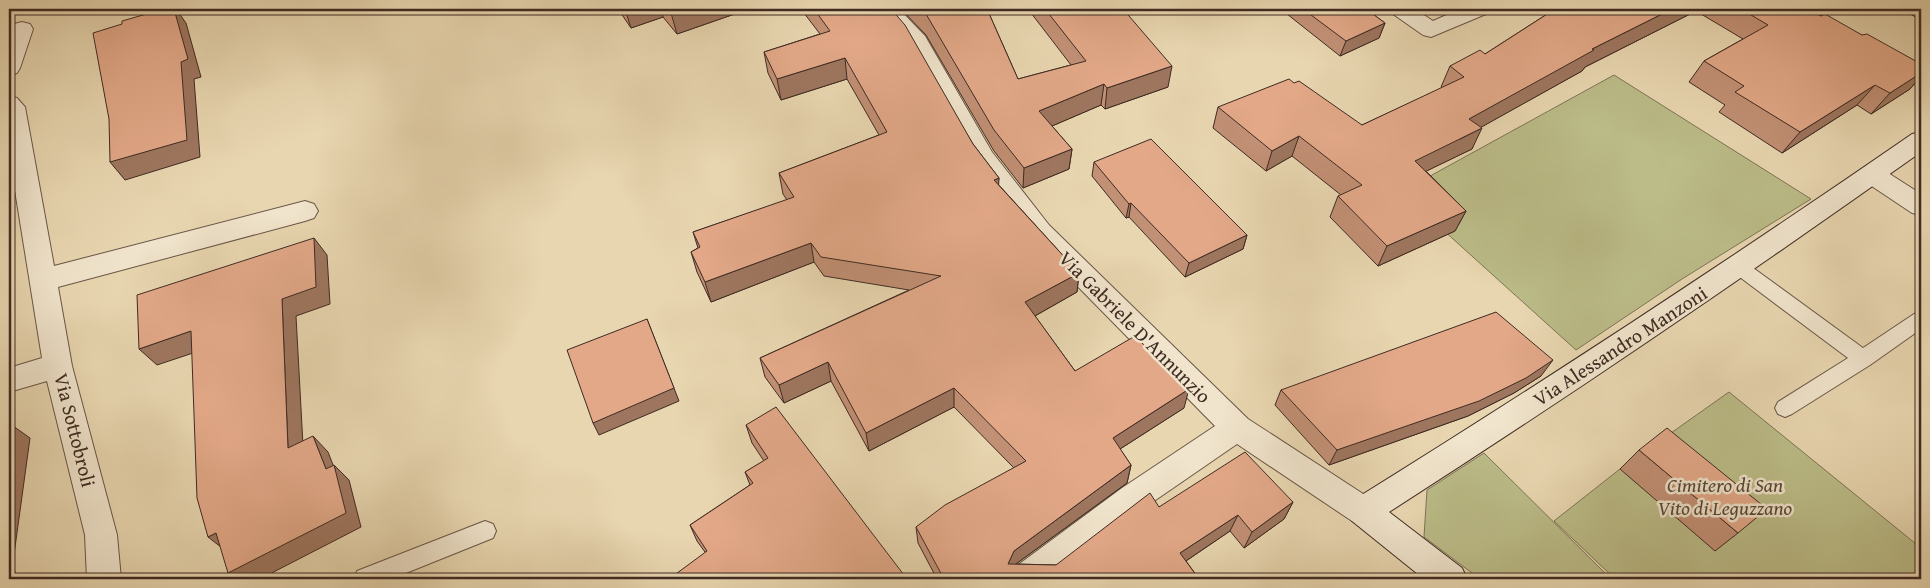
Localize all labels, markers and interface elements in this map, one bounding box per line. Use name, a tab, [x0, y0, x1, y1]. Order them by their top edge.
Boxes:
street label: Via Gabriele D'Annunzio	[1053, 244, 1218, 409]
street label: Via Alessandro Manzoni	[1527, 278, 1713, 413]
street label: Via Sottobroli	[47, 370, 104, 490]
park label: Cimitero di San Vito di Leguzzano	[1658, 470, 1793, 522]

